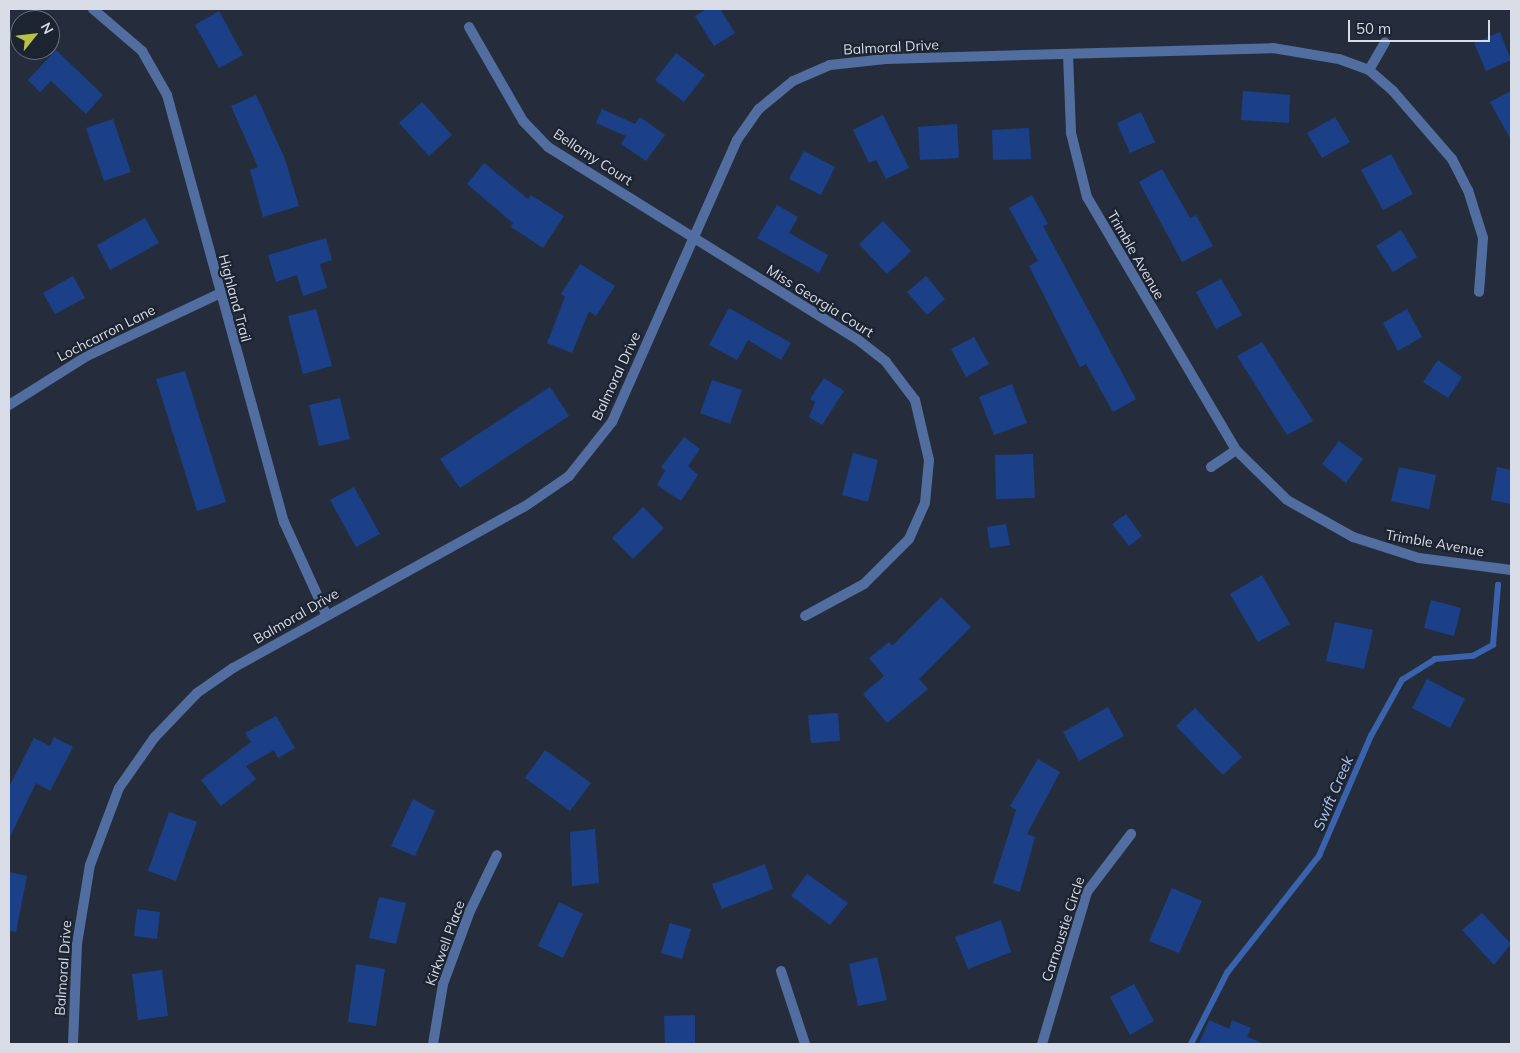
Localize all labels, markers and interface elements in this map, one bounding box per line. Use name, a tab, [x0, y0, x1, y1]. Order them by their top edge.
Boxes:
north arrow	[10, 10, 60, 60]
scale bar	[1350, 10, 1492, 42]
text: N	[37, 19, 58, 37]
text: 50 m	[1356, 19, 1391, 38]
street label: Balmoral Drive	[843, 36, 939, 58]
street label: Bellamy Court	[550, 125, 636, 189]
street label: Trimble Avenue	[1104, 208, 1168, 302]
street label: Highland Trail	[215, 252, 255, 344]
street label: Miss Georgia Court	[763, 261, 877, 341]
street label: Lochcarron Lane	[54, 301, 158, 365]
street label: Balmoral Drive	[588, 329, 644, 423]
street label: Trimble Avenue	[1384, 526, 1486, 560]
street label: Balmoral Drive	[250, 585, 342, 647]
water label: Swift Creek	[1309, 753, 1357, 833]
street label: Carnoustie Circle	[1038, 874, 1088, 984]
street label: Kirkwell Place	[422, 898, 468, 988]
street label: Balmoral Drive	[51, 920, 75, 1016]

